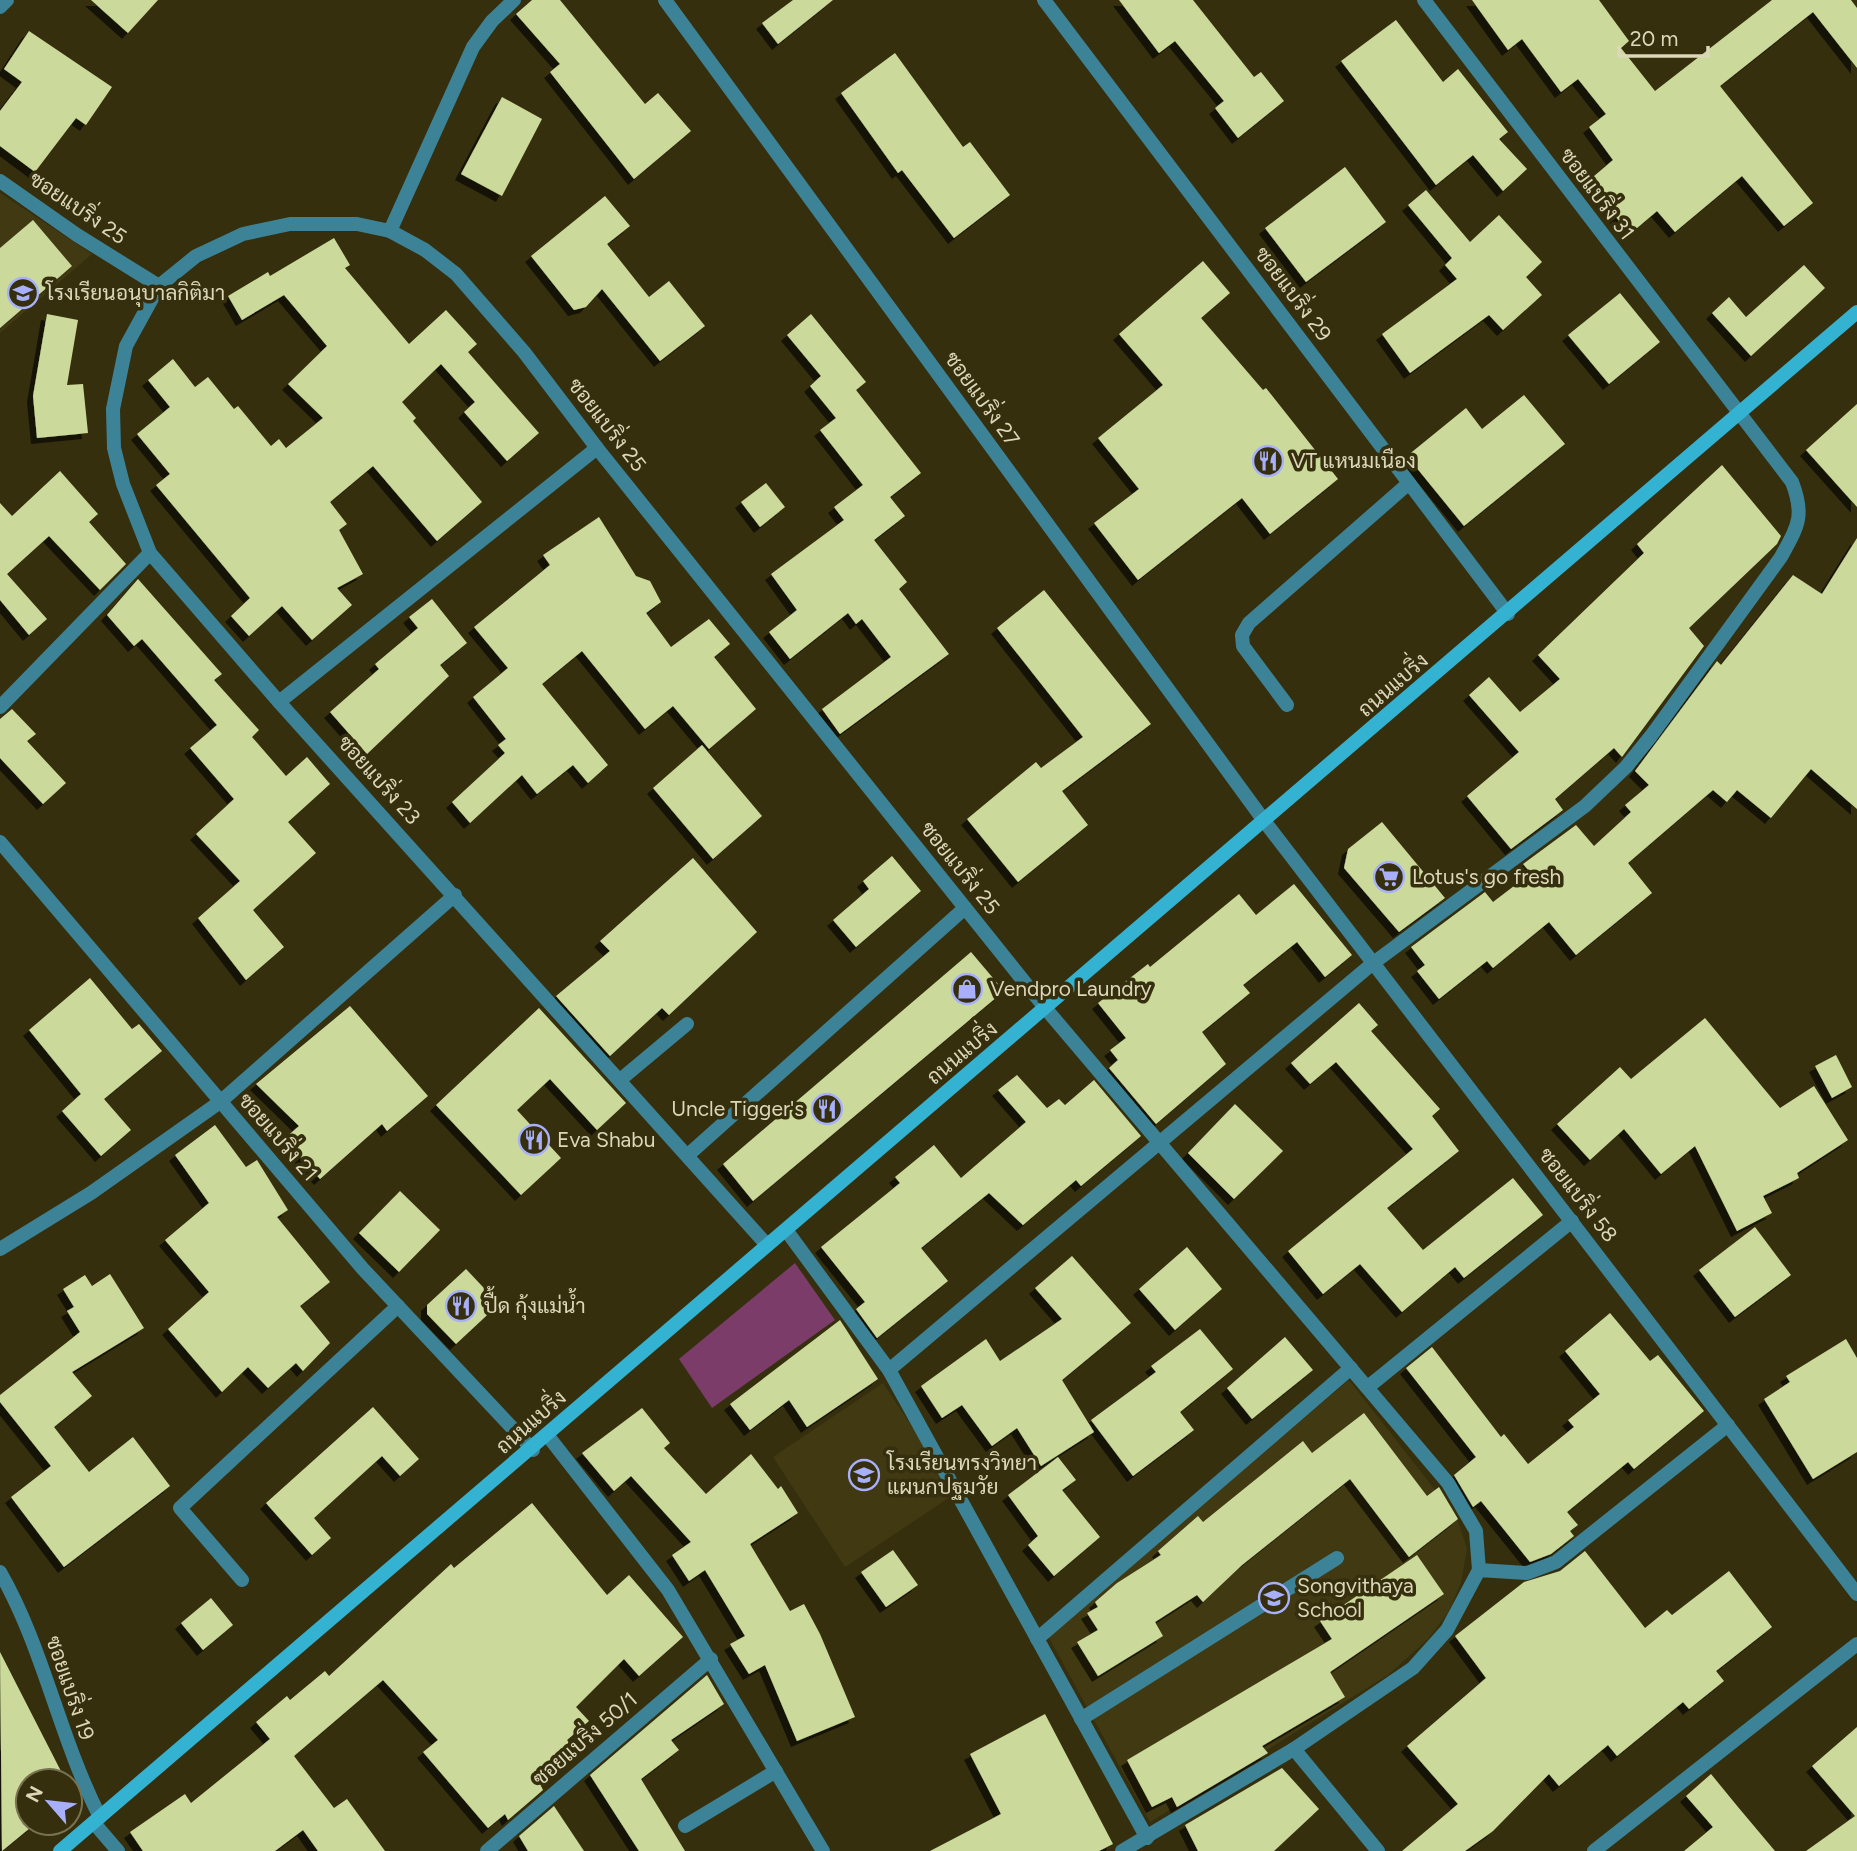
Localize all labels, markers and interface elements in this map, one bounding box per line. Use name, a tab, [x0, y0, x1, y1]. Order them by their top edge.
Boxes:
scale bar	[1619, 14, 1708, 58]
text: 20 m	[1630, 26, 1678, 51]
street label: ซอยแบริ่ง 31	[1555, 139, 1645, 244]
street label: ซอยแบริ่ง 25	[25, 161, 135, 249]
street label: ซอยแบริ่ง 29	[1250, 238, 1342, 346]
school or university icon: โรงเรียนอนุบาลกิติมา	[6, 276, 40, 310]
place label: โรงเรียนอนุบาลกิติมา	[45, 280, 225, 307]
street label: ซอยแบริ่ง 27	[940, 343, 1030, 451]
street label: ซอยแบริ่ง 25	[563, 369, 656, 476]
restaurant icon: VT แหนมเนือง	[1251, 444, 1285, 478]
place label: VT แหนมเนือง	[1291, 447, 1416, 473]
street label: ถนนแบริ่ง	[1349, 643, 1433, 722]
street label: ซอยแบริ่ง 23	[333, 726, 430, 829]
street label: ซอยแบริ่ง 25	[916, 813, 1010, 919]
supermarket icon: Lotus's go fresh	[1372, 860, 1406, 894]
place label: Lotus's go fresh	[1412, 864, 1561, 889]
shop icon: Vendpro Laundry	[950, 972, 984, 1006]
place label: Vendpro Laundry	[990, 976, 1152, 1001]
street label: ถนนแบริ่ง	[917, 1011, 1002, 1089]
street label: ซอยแบริ่ง 21	[233, 1084, 328, 1186]
restaurant icon: Uncle Tigger's	[810, 1092, 844, 1126]
place label: Uncle Tigger's	[671, 1096, 804, 1121]
restaurant icon: Eva Shabu	[517, 1123, 551, 1157]
place label: Eva Shabu	[557, 1127, 655, 1152]
street label: ซอยแบริ่ง 58	[1534, 1139, 1628, 1247]
place label: ปื้ด กุ้งแม่น้ำ	[484, 1286, 586, 1320]
restaurant icon: ปื้ด กุ้งแม่น้ำ	[444, 1289, 478, 1323]
street label: ถนนแบริ่ง	[487, 1380, 571, 1459]
place label: โรงเรียนทรงวิทยา แผนกปฐมวัย	[886, 1450, 1037, 1500]
school or university icon: โรงเรียนทรงวิทยา แผนกปฐมวัย	[847, 1458, 881, 1492]
place label: Songvithaya School	[1297, 1573, 1414, 1622]
school or university icon: Songvithaya School	[1257, 1581, 1291, 1615]
street label: ซอยแบริ่ง 19	[41, 1631, 106, 1743]
street label: ซอยแบริ่ง 50/1	[523, 1682, 642, 1791]
north arrow	[14, 1767, 84, 1837]
text: N	[21, 1782, 48, 1806]

